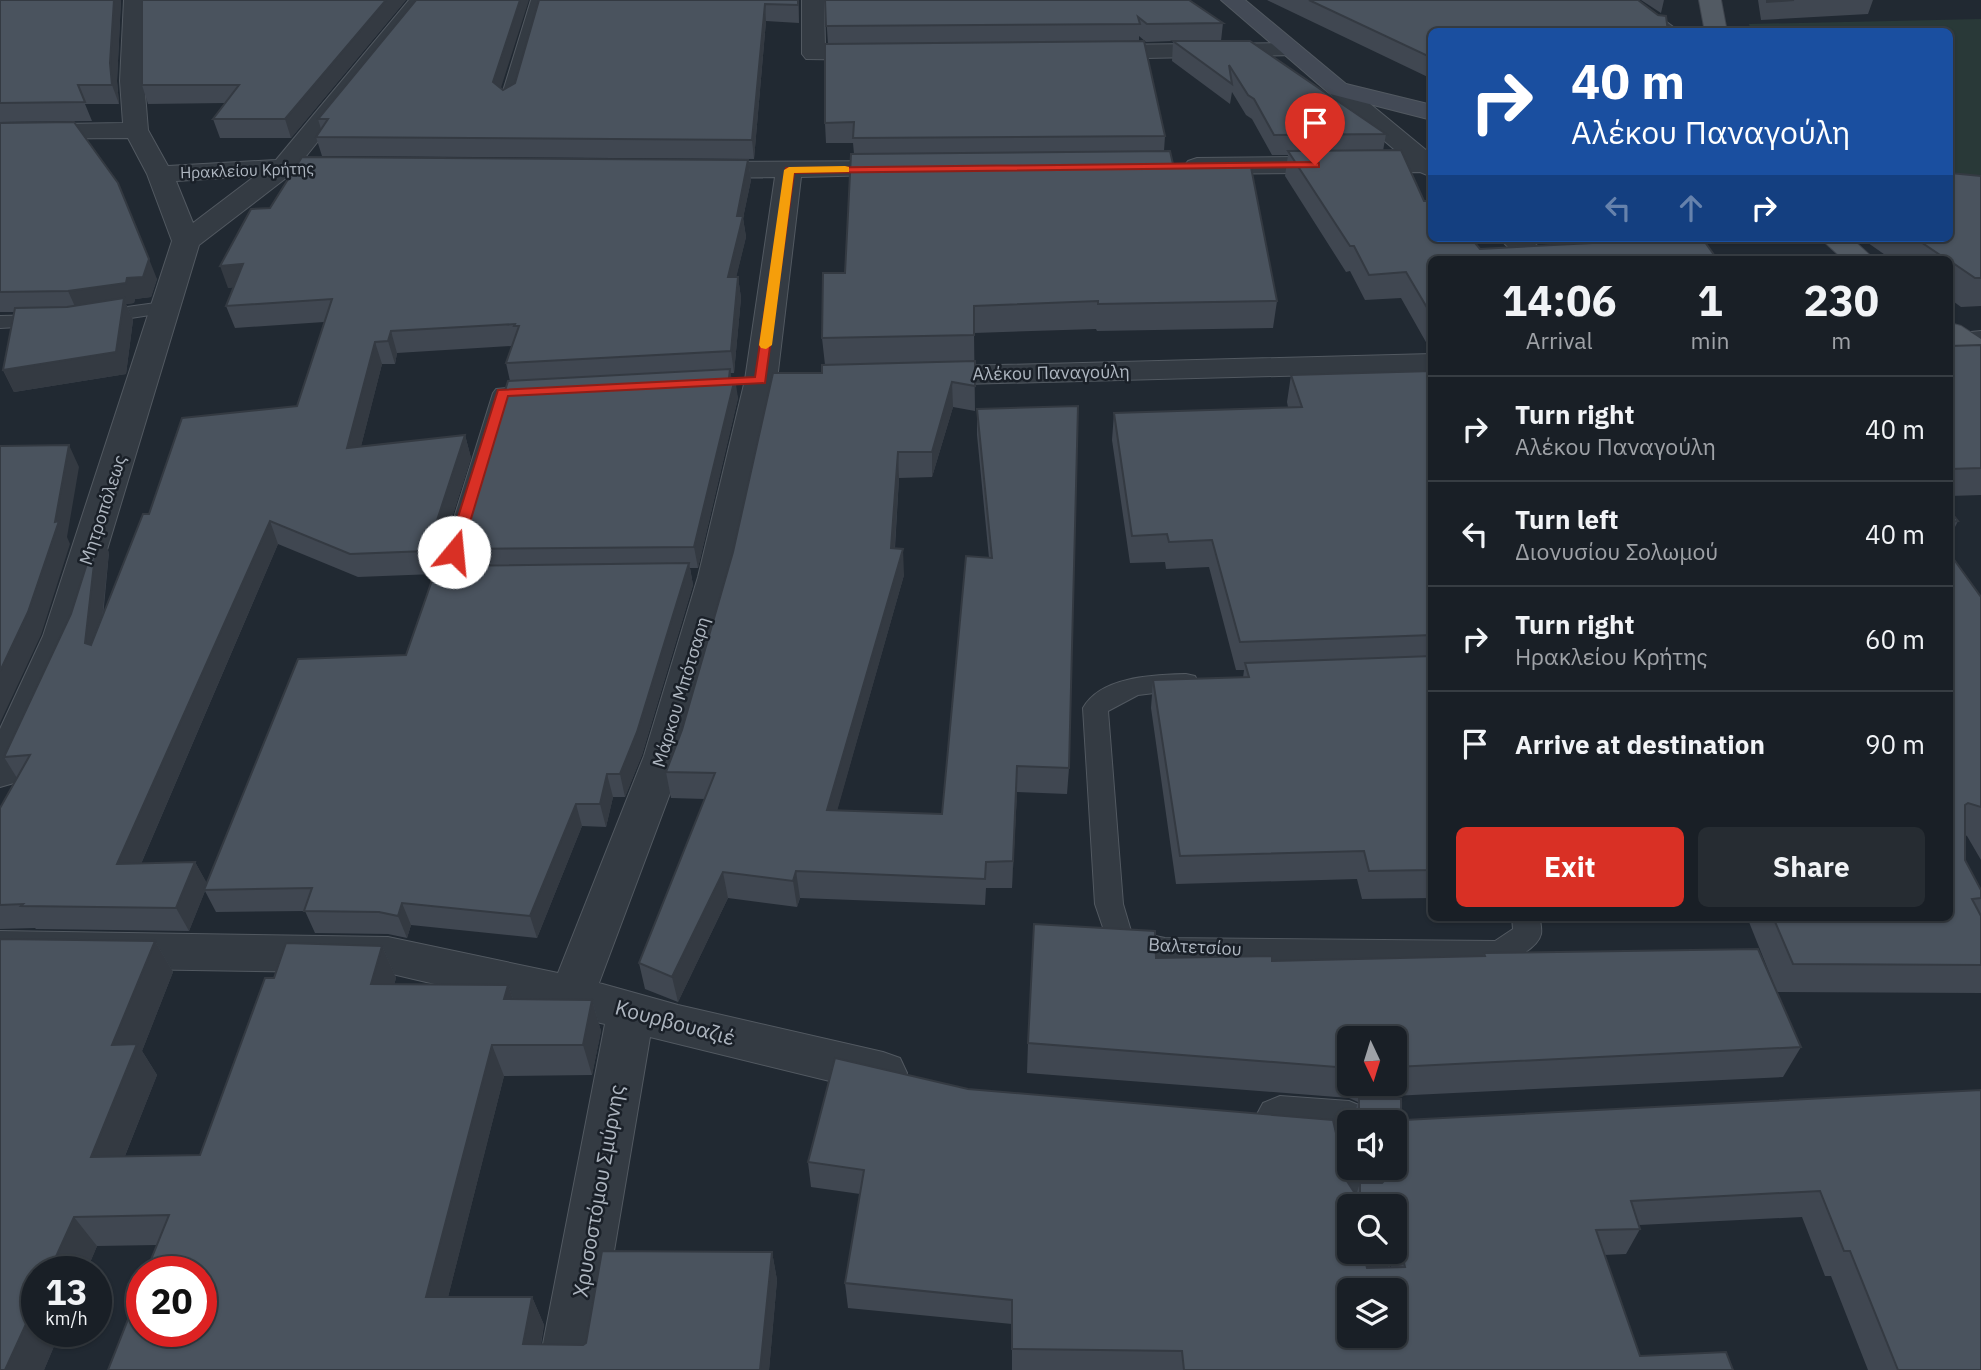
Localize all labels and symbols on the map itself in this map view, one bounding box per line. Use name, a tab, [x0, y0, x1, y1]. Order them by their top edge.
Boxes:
pin	[1285, 93, 1345, 165]
street label: Ηρακλείου Κρήτης	[180, 158, 315, 182]
street label: Αλέκου Παναγούλη	[972, 360, 1130, 385]
street label: Μητροπόλεως	[74, 452, 131, 568]
position arrow	[417, 515, 491, 589]
street label: Μάρκου Μπότσαρη	[647, 614, 714, 770]
street label: Βαλτετσίου	[1148, 933, 1242, 960]
street label: Κουρβουαζιέ	[612, 993, 738, 1052]
north arrow	[1337, 1026, 1407, 1096]
street label: Χρυσοστόμου Σμύρνης	[566, 1082, 631, 1299]
speed limit sign: 20	[126, 1256, 217, 1347]

